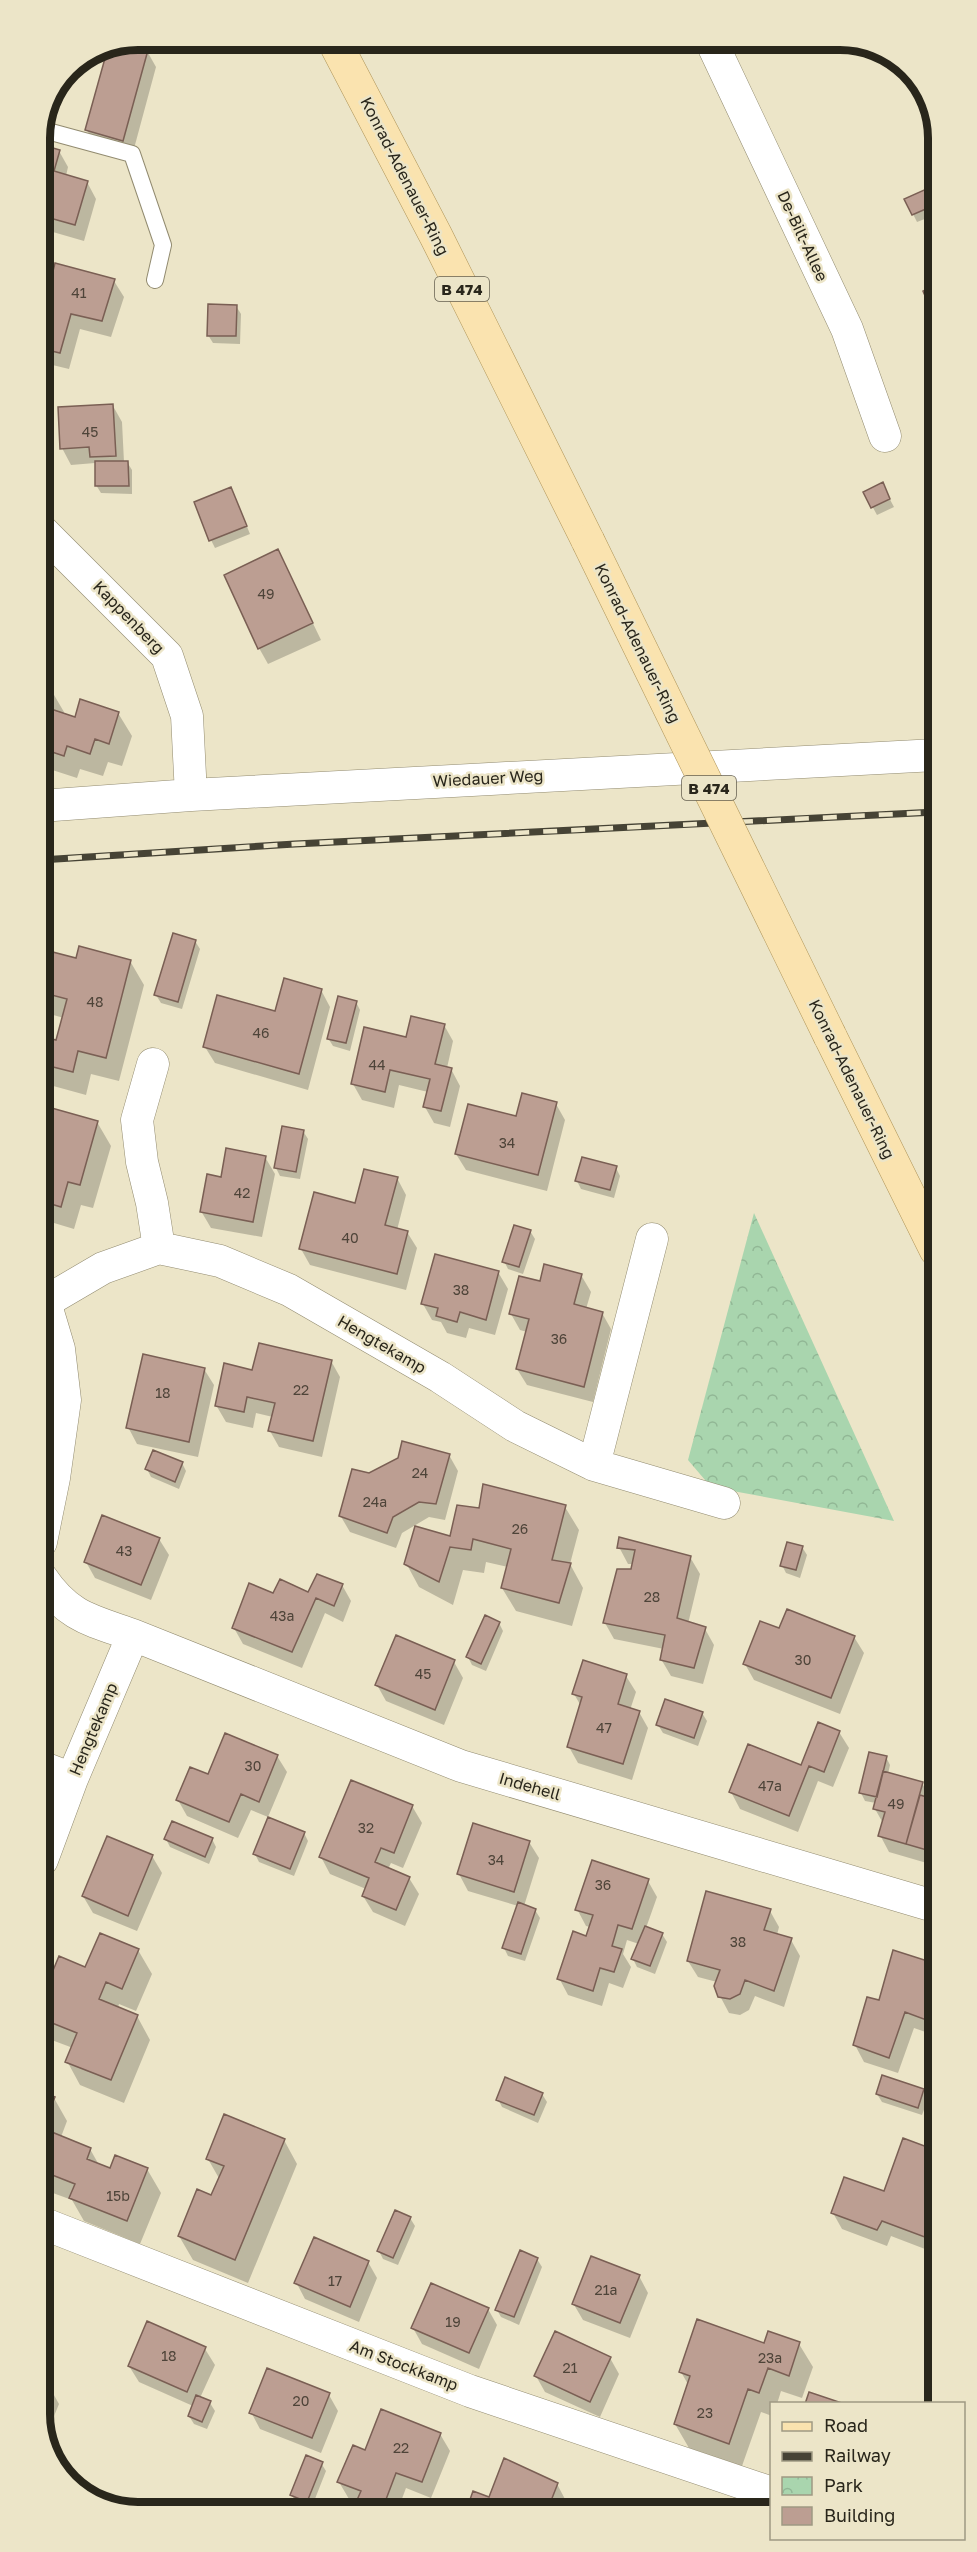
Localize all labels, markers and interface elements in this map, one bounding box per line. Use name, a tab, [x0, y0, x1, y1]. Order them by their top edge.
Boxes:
street label: Konrad-Adenauer-Ring	[356, 94, 454, 258]
street label: De-Bilt-Allee	[773, 188, 833, 284]
road number: B 474	[435, 277, 489, 301]
house number: 41	[71, 284, 87, 301]
house number: 45	[82, 423, 98, 440]
street label: Konrad-Adenauer-Ring	[591, 560, 685, 726]
street label: Kappenberg	[89, 576, 169, 658]
house number: 49	[257, 585, 275, 602]
street label: Wiedauer Weg	[432, 765, 544, 791]
road number: B 474	[682, 776, 736, 800]
house number: 48	[86, 993, 104, 1010]
street label: Konrad-Adenauer-Ring	[805, 996, 899, 1162]
house number: 46	[252, 1024, 270, 1041]
house number: 44	[368, 1056, 386, 1073]
house number: 34	[499, 1134, 515, 1151]
house number: 42	[234, 1184, 250, 1201]
house number: 40	[341, 1229, 359, 1246]
house number: 38	[453, 1281, 469, 1298]
street label: Hengtekamp	[334, 1311, 430, 1377]
house number: 36	[551, 1330, 567, 1347]
house number: 22	[293, 1381, 309, 1398]
house number: 18	[155, 1384, 171, 1401]
house number: 24	[412, 1464, 428, 1481]
house number: 24a	[363, 1493, 387, 1510]
house number: 26	[512, 1520, 528, 1537]
house number: 43	[116, 1542, 132, 1559]
house number: 28	[644, 1588, 660, 1605]
house number: 43a	[270, 1607, 294, 1624]
house number: 30	[795, 1651, 811, 1668]
house number: 45	[415, 1665, 431, 1682]
street label: Hengtekamp	[65, 1680, 122, 1778]
house number: 47	[596, 1719, 612, 1736]
house number: 30	[245, 1757, 261, 1774]
street label: Indehell	[497, 1768, 563, 1804]
house number: 47a	[758, 1777, 782, 1794]
house number: 49	[887, 1795, 905, 1812]
house number: 32	[358, 1819, 374, 1836]
house number: 34	[488, 1851, 504, 1868]
house number: 36	[595, 1876, 611, 1893]
house number: 38	[730, 1933, 746, 1950]
house number: 15b	[106, 2187, 130, 2204]
house number: 17	[328, 2272, 342, 2289]
house number: 21a	[595, 2281, 617, 2298]
house number: 19	[445, 2313, 461, 2330]
street label: Am Stockkamp	[347, 2335, 461, 2395]
house number: 18	[161, 2347, 177, 2364]
house number: 23a	[758, 2349, 782, 2366]
house number: 21	[563, 2359, 578, 2376]
house number: 20	[293, 2392, 309, 2409]
legend	[770, 2402, 965, 2540]
house number: 23	[697, 2404, 713, 2421]
text: Road	[824, 2414, 868, 2436]
house number: 22	[393, 2439, 409, 2456]
text: Railway	[824, 2444, 891, 2466]
text: Park	[824, 2474, 863, 2496]
text: Building	[824, 2504, 895, 2526]

